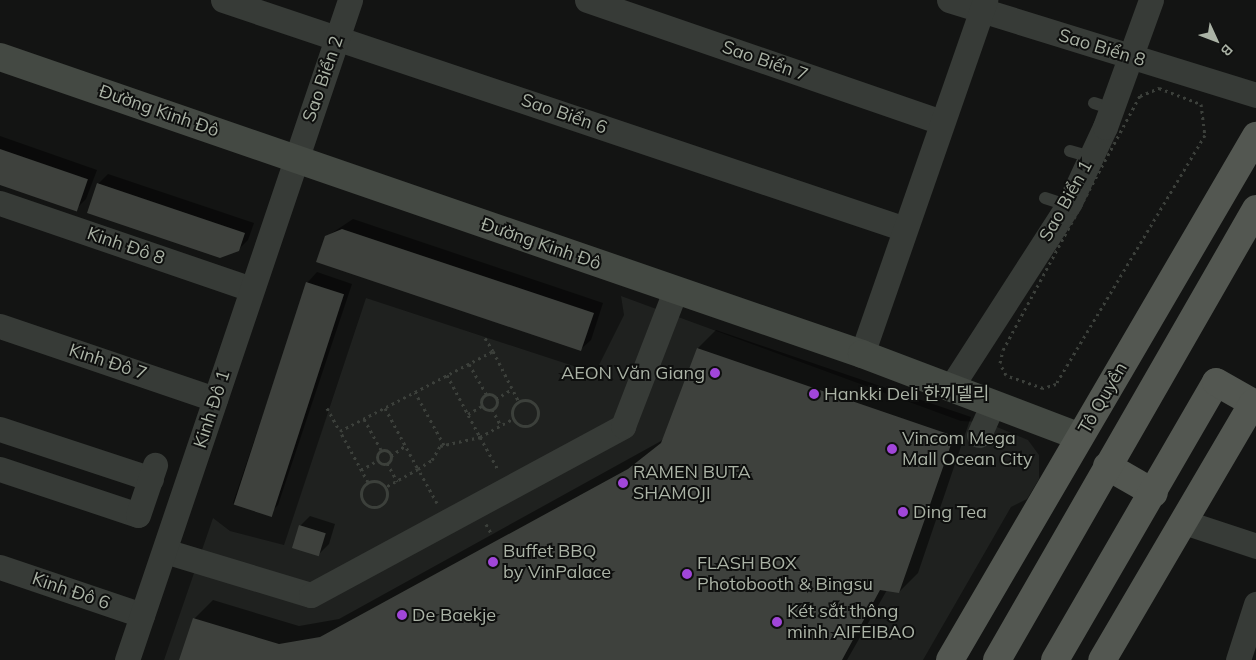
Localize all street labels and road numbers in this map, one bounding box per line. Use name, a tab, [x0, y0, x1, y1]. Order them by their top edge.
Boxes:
street label: Sao Biển 8	[1056, 25, 1148, 71]
street label: Sao Biển 2	[298, 33, 348, 125]
street label: Sao Biển 7	[719, 36, 811, 86]
street label: Đường Kinh Đô	[96, 80, 222, 142]
street label: Sao Biển 6	[518, 89, 610, 139]
street label: Sao Biển 1	[1035, 157, 1097, 245]
street label: Đường Kinh Đô	[478, 213, 604, 275]
street label: Kinh Đô 8	[84, 223, 168, 269]
street label: Kinh Đô 7	[66, 339, 150, 385]
street label: Tô Quyền	[1074, 359, 1132, 437]
street label: Kinh Đô 1	[189, 367, 235, 451]
street label: Kinh Đô 6	[29, 568, 113, 614]

